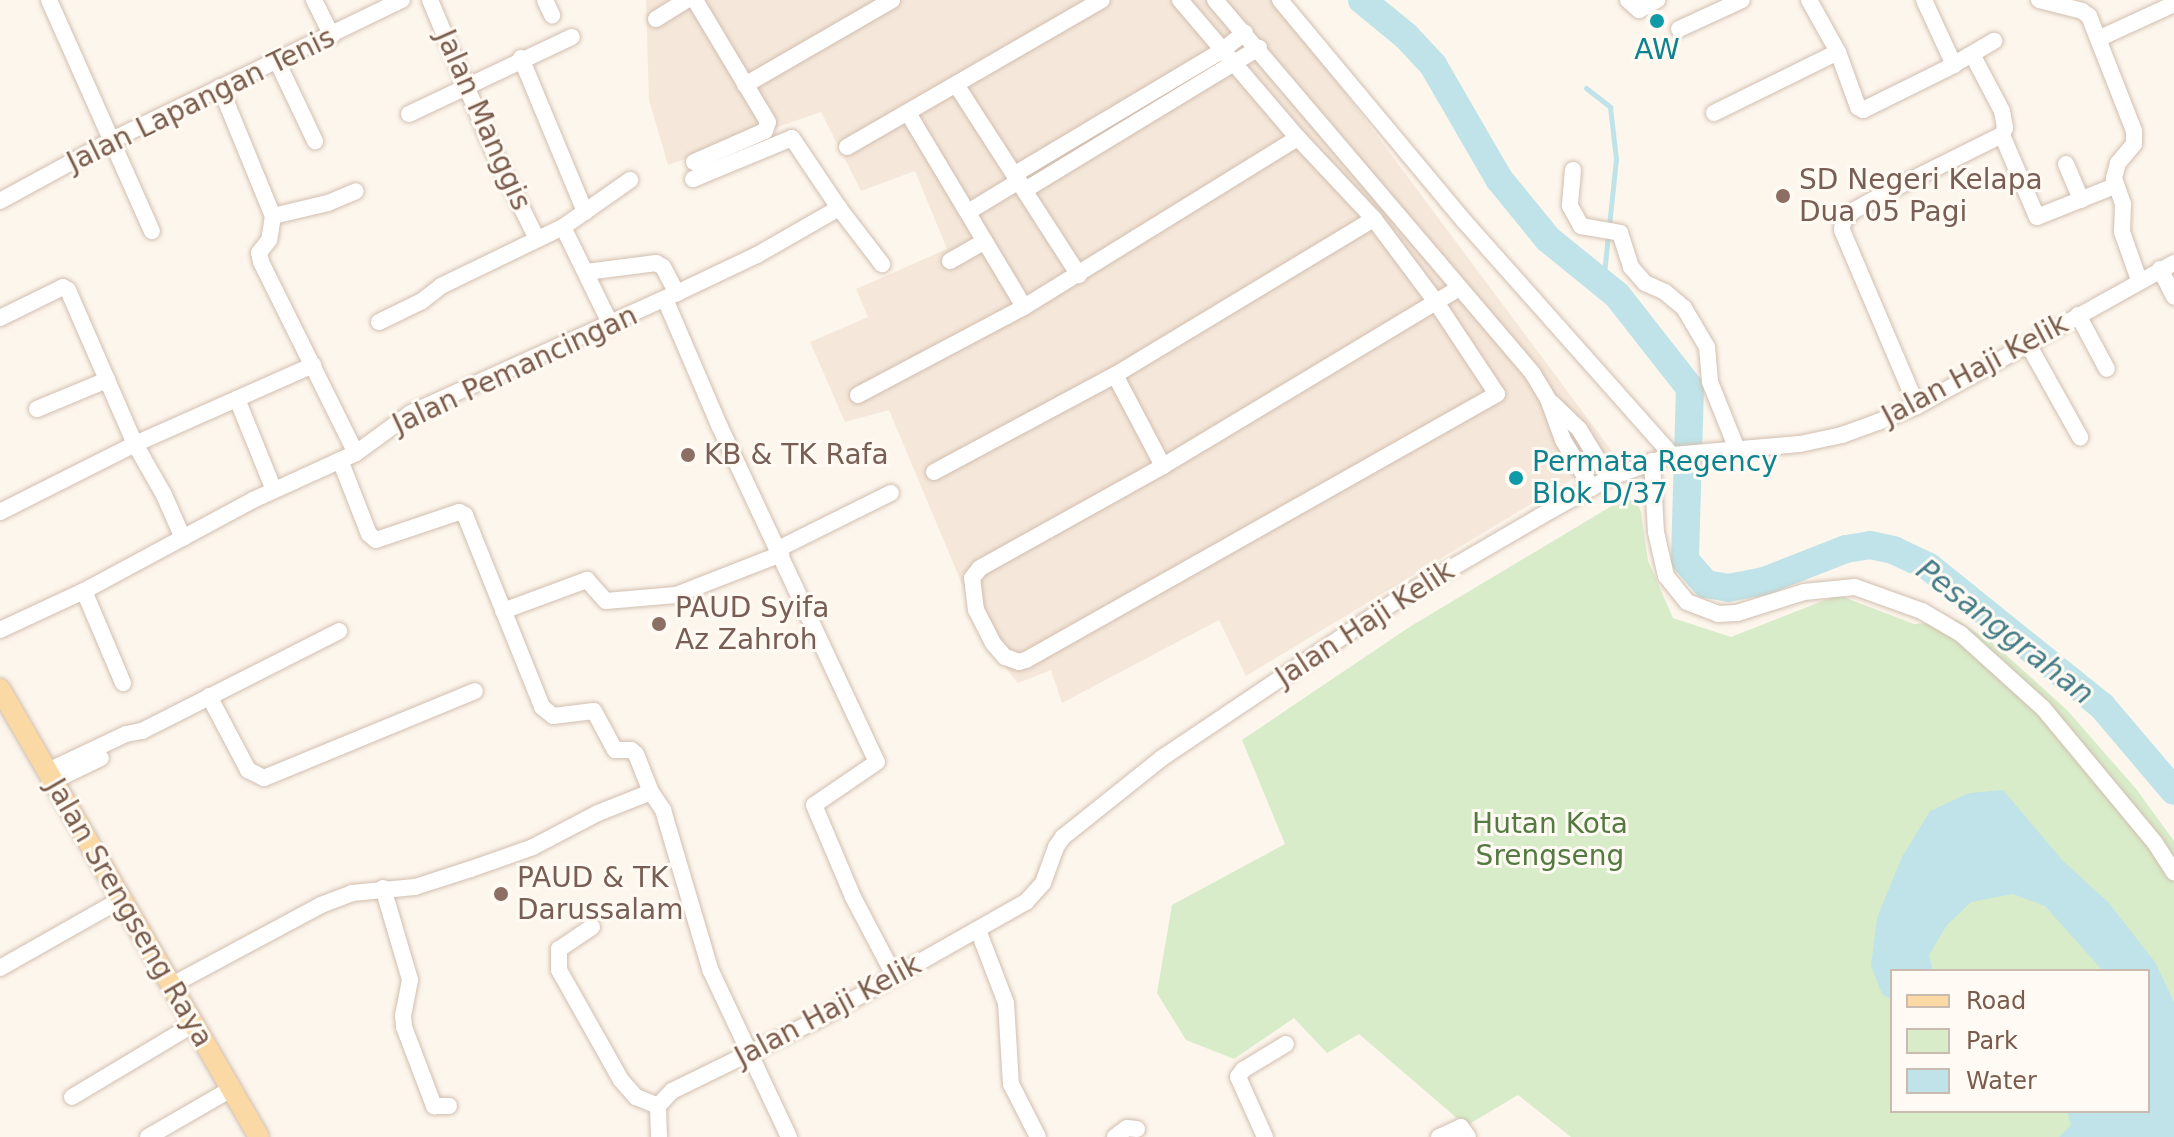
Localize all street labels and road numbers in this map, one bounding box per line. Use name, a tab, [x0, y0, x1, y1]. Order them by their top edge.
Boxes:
street label: Jalan Lapangan Tenis	[62, 21, 340, 179]
street label: Jalan Manggis	[428, 25, 538, 215]
street label: Jalan Pemancingan	[387, 299, 643, 441]
street label: Jalan Haji Kelik	[1876, 307, 2074, 433]
street label: Jalan Haji Kelik	[1270, 554, 1460, 694]
street label: Jalan Srengseng Raya	[38, 773, 220, 1053]
street label: Jalan Haji Kelik	[729, 948, 927, 1074]

